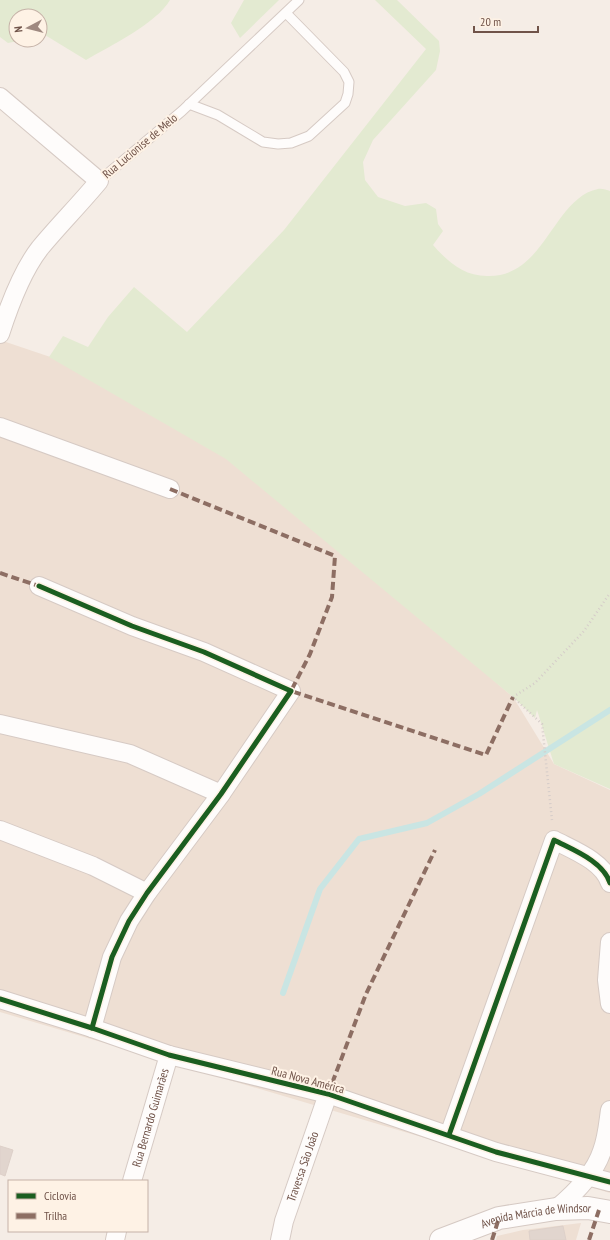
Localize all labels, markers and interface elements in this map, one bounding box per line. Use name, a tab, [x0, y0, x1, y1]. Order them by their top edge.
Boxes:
north arrow	[8, 8, 48, 48]
scale bar	[474, 8, 538, 34]
text: 20 m	[480, 14, 501, 29]
text: N	[11, 25, 25, 33]
street label: Rua Lucionise de Melo	[99, 110, 180, 181]
street label: Rua Nova América	[270, 1063, 346, 1097]
street label: Rua Bernardo Guimarães	[129, 1066, 172, 1169]
street label: Travessa São João	[283, 1129, 321, 1204]
legend	[8, 1180, 148, 1232]
text: Ciclovia	[44, 1188, 76, 1203]
street label: Avenida Márcia de Windsor	[479, 1200, 593, 1231]
text: Trilha	[44, 1208, 67, 1223]

